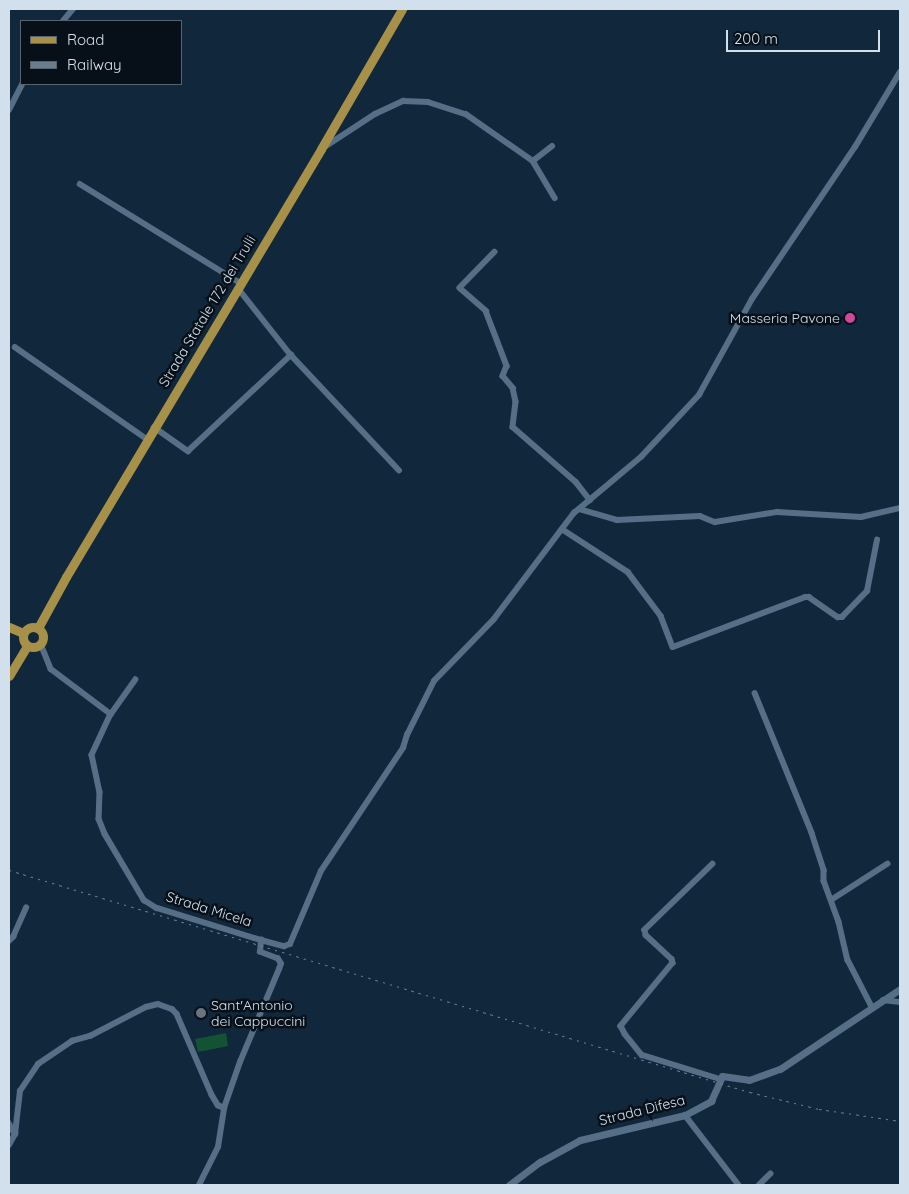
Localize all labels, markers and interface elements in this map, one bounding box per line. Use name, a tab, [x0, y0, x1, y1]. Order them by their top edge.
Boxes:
legend	[20, 20, 182, 85]
scale bar	[729, 20, 883, 52]
text: 200 m	[734, 29, 778, 48]
text: Road	[67, 30, 104, 49]
text: Railway	[67, 55, 122, 74]
street label: Strada Statale 172 dei Trulli	[155, 232, 259, 390]
place label: Masseria Pavone	[730, 310, 840, 326]
marker: Masseria Pavone	[844, 312, 856, 324]
street label: Strada Micela	[164, 888, 254, 930]
place label: Sant'Antonio dei Cappuccini	[211, 997, 305, 1030]
marker: Sant'Antonio dei Cappuccini	[195, 1007, 207, 1019]
street label: Strada Difesa	[597, 1091, 687, 1129]

